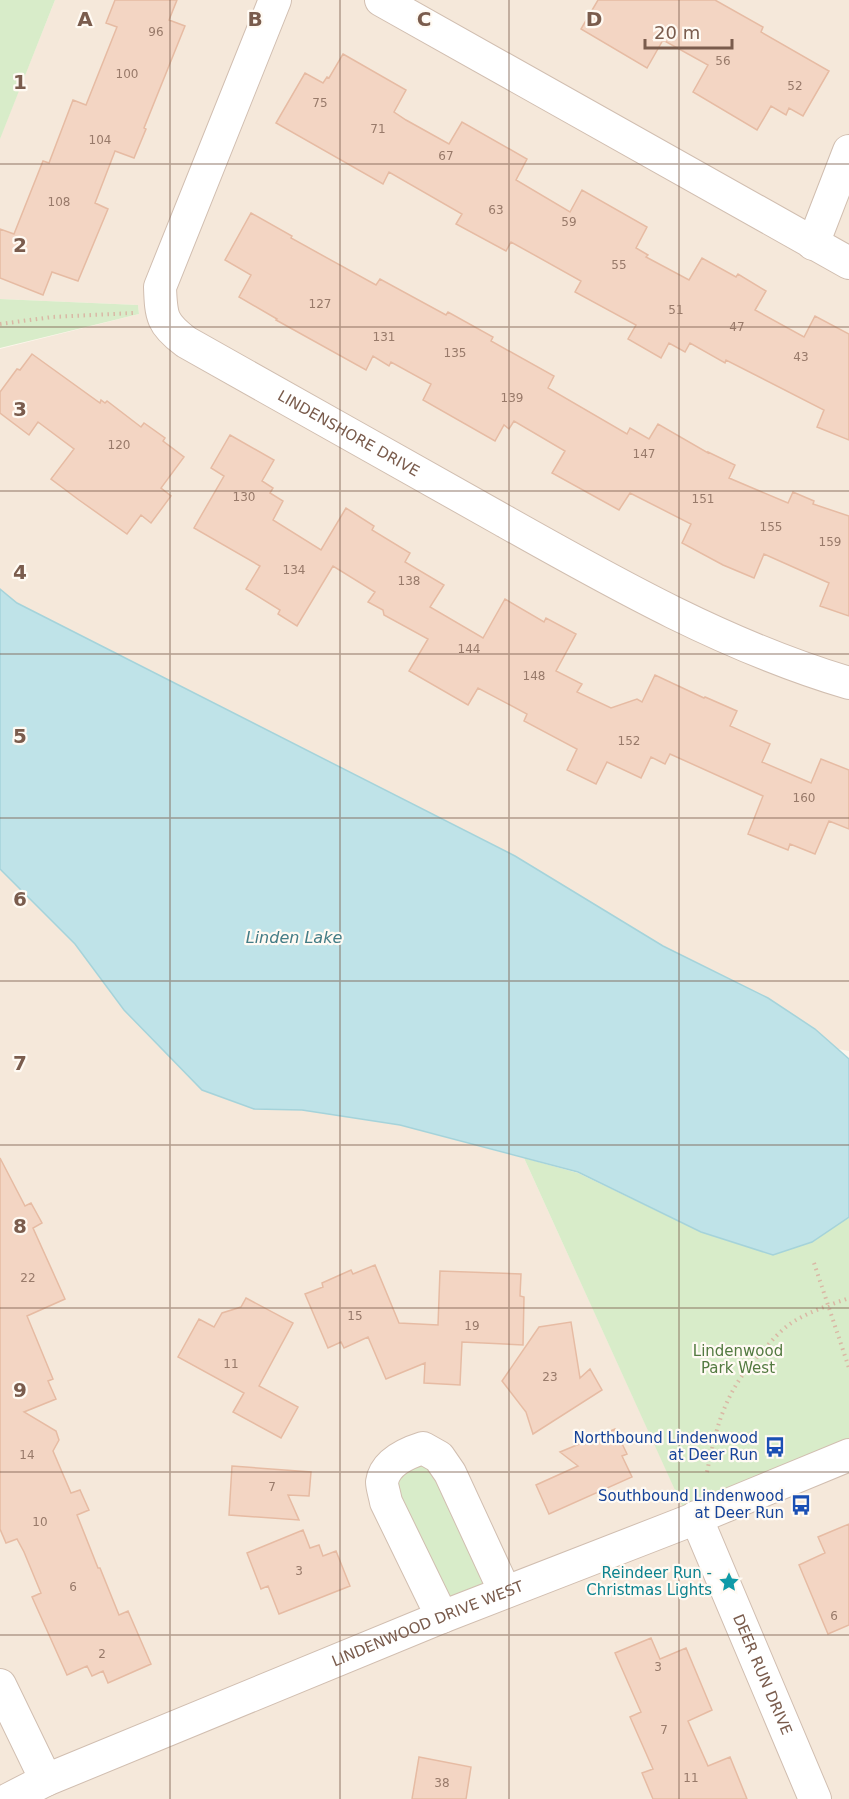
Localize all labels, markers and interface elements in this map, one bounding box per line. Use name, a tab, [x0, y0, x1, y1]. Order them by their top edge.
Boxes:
text: A	[77, 7, 93, 31]
text: B	[247, 7, 263, 31]
text: C	[417, 7, 431, 31]
text: D	[586, 7, 602, 31]
scale bar	[645, 12, 732, 50]
text: 20 m	[654, 22, 700, 43]
house number: 96	[148, 25, 164, 39]
house number: 56	[715, 54, 731, 68]
house number: 100	[116, 67, 138, 81]
text: 1	[13, 70, 27, 94]
house number: 52	[787, 79, 803, 93]
house number: 75	[312, 96, 328, 110]
house number: 71	[370, 122, 386, 136]
house number: 104	[89, 133, 111, 147]
house number: 67	[438, 149, 454, 163]
house number: 108	[48, 195, 70, 209]
house number: 63	[488, 203, 504, 217]
house number: 59	[561, 215, 577, 229]
text: 2	[13, 233, 27, 257]
house number: 55	[611, 258, 627, 272]
house number: 127	[309, 297, 331, 311]
house number: 51	[668, 303, 684, 317]
house number: 47	[729, 320, 745, 334]
house number: 131	[373, 330, 395, 344]
house number: 135	[444, 346, 466, 360]
house number: 43	[793, 350, 809, 364]
street label: LINDENSHORE DRIVE	[274, 386, 423, 480]
house number: 139	[501, 391, 523, 405]
text: 3	[13, 397, 27, 421]
house number: 120	[108, 438, 130, 452]
house number: 147	[633, 447, 655, 461]
house number: 130	[233, 490, 255, 504]
house number: 151	[692, 492, 714, 506]
house number: 155	[760, 520, 782, 534]
house number: 159	[819, 535, 841, 549]
text: 4	[13, 560, 27, 584]
house number: 134	[283, 563, 305, 577]
house number: 138	[398, 574, 420, 588]
house number: 144	[458, 642, 480, 656]
house number: 148	[523, 669, 545, 683]
text: 5	[13, 724, 27, 748]
house number: 152	[618, 734, 640, 748]
house number: 160	[793, 791, 815, 805]
text: 6	[13, 887, 27, 911]
water label: Linden Lake	[246, 928, 342, 947]
text: 7	[13, 1051, 27, 1075]
text: 8	[13, 1214, 27, 1238]
house number: 22	[20, 1271, 36, 1285]
house number: 15	[347, 1309, 363, 1323]
house number: 19	[464, 1319, 480, 1333]
park label: Lindenwood Park West	[693, 1342, 783, 1377]
house number: 11	[223, 1357, 239, 1371]
house number: 23	[542, 1370, 558, 1384]
text: 9	[13, 1378, 27, 1402]
place label: Northbound Lindenwood at Deer Run	[574, 1429, 758, 1464]
bus stop icon: Northbound Lindenwood at Deer Run	[763, 1435, 787, 1459]
house number: 14	[19, 1448, 35, 1462]
house number: 7	[268, 1480, 276, 1494]
place label: Southbound Lindenwood at Deer Run	[598, 1487, 784, 1522]
bus stop icon: Southbound Lindenwood at Deer Run	[789, 1493, 813, 1517]
house number: 10	[32, 1515, 48, 1529]
house number: 3	[295, 1564, 303, 1578]
place label: Reindeer Run - Christmas Lights	[586, 1564, 712, 1599]
place icon: Reindeer Run - Christmas Lights	[717, 1570, 741, 1594]
street label: LINDENWOOD DRIVE WEST	[329, 1577, 527, 1670]
house number: 6	[69, 1580, 77, 1594]
house number: 6	[830, 1609, 838, 1623]
street label: DEER RUN DRIVE	[729, 1611, 796, 1738]
house number: 2	[98, 1647, 106, 1661]
house number: 3	[654, 1660, 662, 1674]
house number: 7	[660, 1723, 668, 1737]
house number: 11	[683, 1771, 699, 1785]
house number: 38	[434, 1776, 450, 1790]

